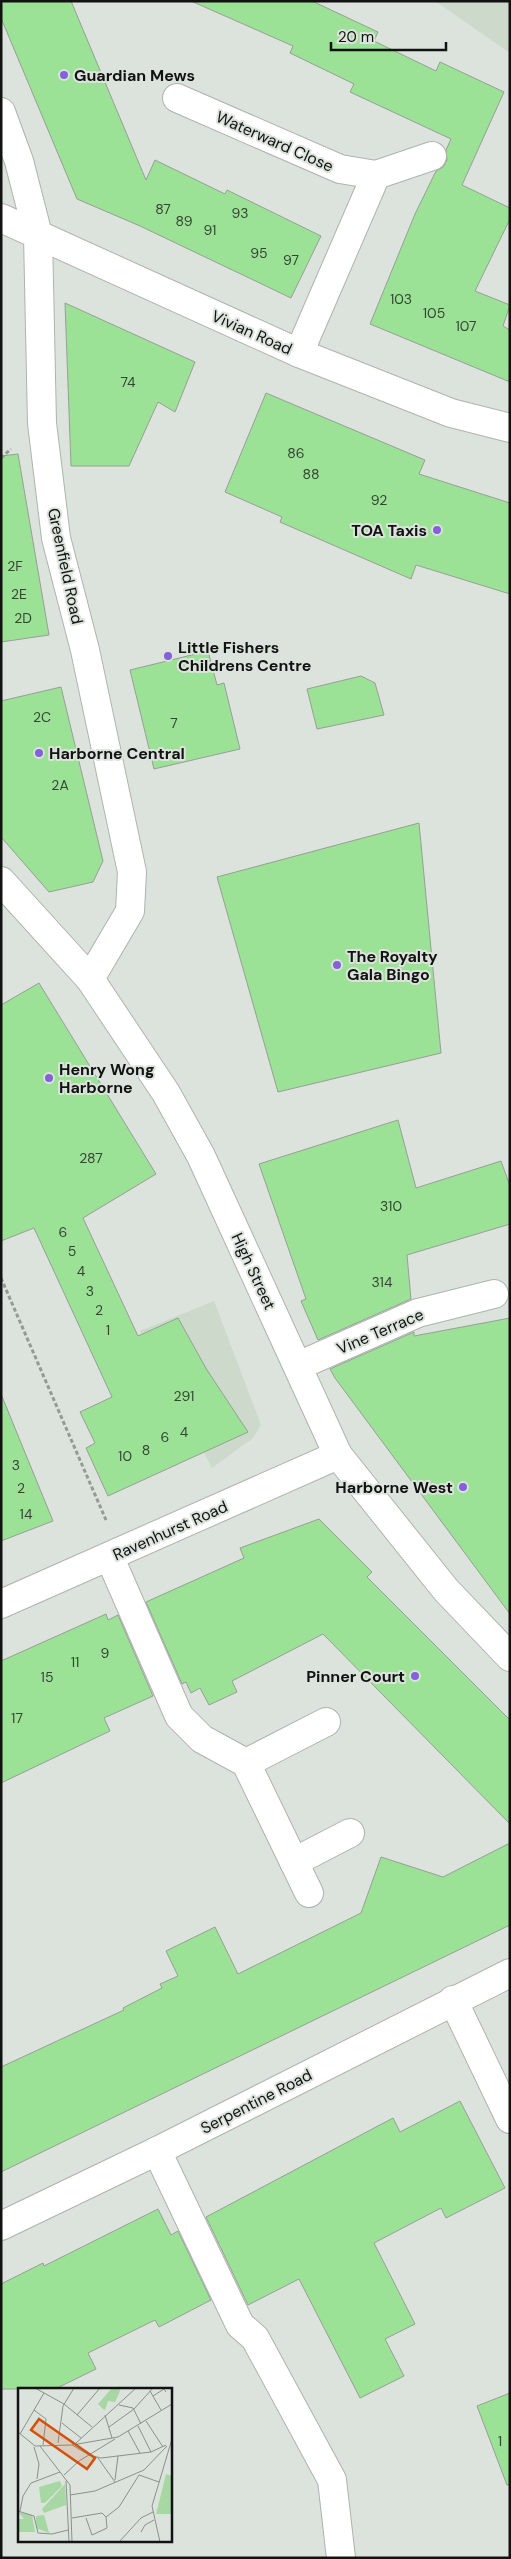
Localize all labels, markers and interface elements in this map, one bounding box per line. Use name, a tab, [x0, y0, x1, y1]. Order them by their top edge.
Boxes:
scale bar	[331, 20, 446, 52]
text: 20 m	[338, 27, 374, 47]
place label: Guardian Mews	[74, 65, 195, 86]
marker: Guardian Mews	[58, 69, 70, 81]
street label: Waterward Close	[213, 106, 337, 177]
house number: 87	[155, 200, 171, 218]
house number: 93	[232, 204, 248, 222]
house number: 89	[176, 212, 193, 230]
house number: 91	[204, 221, 216, 239]
house number: 95	[250, 244, 268, 262]
house number: 97	[283, 251, 299, 269]
house number: 103	[390, 290, 412, 308]
house number: 105	[423, 304, 445, 322]
street label: Vivian Road	[208, 305, 295, 360]
house number: 107	[455, 317, 477, 335]
house number: 74	[120, 373, 136, 391]
house number: 86	[287, 444, 305, 462]
house number: 88	[302, 465, 320, 483]
house number: 92	[371, 491, 387, 509]
street label: Greenfield Road	[43, 506, 88, 626]
place label: TOA Taxis	[351, 520, 427, 541]
marker: TOA Taxis	[431, 524, 443, 536]
house number: 2F	[7, 557, 23, 575]
house number: 2E	[11, 585, 27, 603]
house number: 2D	[14, 609, 32, 627]
place label: Little Fishers Childrens Centre	[178, 637, 311, 676]
marker: Little Fishers Childrens Centre	[162, 650, 174, 662]
house number: 2C	[33, 708, 51, 726]
house number: 7	[170, 714, 178, 732]
place label: Harborne Central	[49, 743, 185, 764]
marker: Harborne Central	[33, 747, 45, 759]
house number: 2A	[51, 776, 69, 794]
place label: The Royalty Gala Bingo	[347, 946, 438, 985]
marker: The Royalty Gala Bingo	[331, 959, 343, 971]
place label: Henry Wong Harborne	[59, 1059, 155, 1098]
marker: Henry Wong Harborne	[43, 1072, 55, 1084]
house number: 287	[79, 1149, 103, 1167]
house number: 310	[380, 1197, 402, 1215]
house number: 6	[59, 1223, 67, 1241]
street label: High Street	[227, 1229, 280, 1313]
house number: 5	[68, 1242, 76, 1260]
house number: 4	[77, 1262, 86, 1280]
house number: 314	[372, 1273, 393, 1291]
house number: 3	[86, 1282, 94, 1300]
house number: 2	[95, 1301, 103, 1319]
street label: Vine Terrace	[334, 1304, 427, 1359]
house number: 1	[106, 1321, 110, 1339]
house number: 291	[174, 1387, 194, 1405]
house number: 4	[180, 1423, 189, 1441]
house number: 6	[161, 1428, 169, 1446]
house number: 8	[142, 1441, 150, 1459]
house number: 10	[118, 1447, 132, 1465]
house number: 3	[12, 1456, 20, 1474]
place label: Harborne West	[335, 1477, 453, 1498]
house number: 2	[17, 1479, 25, 1497]
marker: Harborne West	[457, 1481, 469, 1493]
street label: Ravenhurst Road	[109, 1496, 231, 1565]
house number: 14	[20, 1505, 33, 1523]
house number: 9	[101, 1644, 110, 1662]
house number: 11	[71, 1653, 79, 1671]
place label: Pinner Court	[306, 1666, 405, 1687]
house number: 15	[41, 1668, 53, 1686]
marker: Pinner Court	[409, 1670, 421, 1682]
house number: 17	[11, 1709, 23, 1727]
street label: Serpentine Road	[197, 2064, 316, 2139]
inset map	[18, 2388, 171, 2542]
house number: 1	[498, 2432, 502, 2450]

